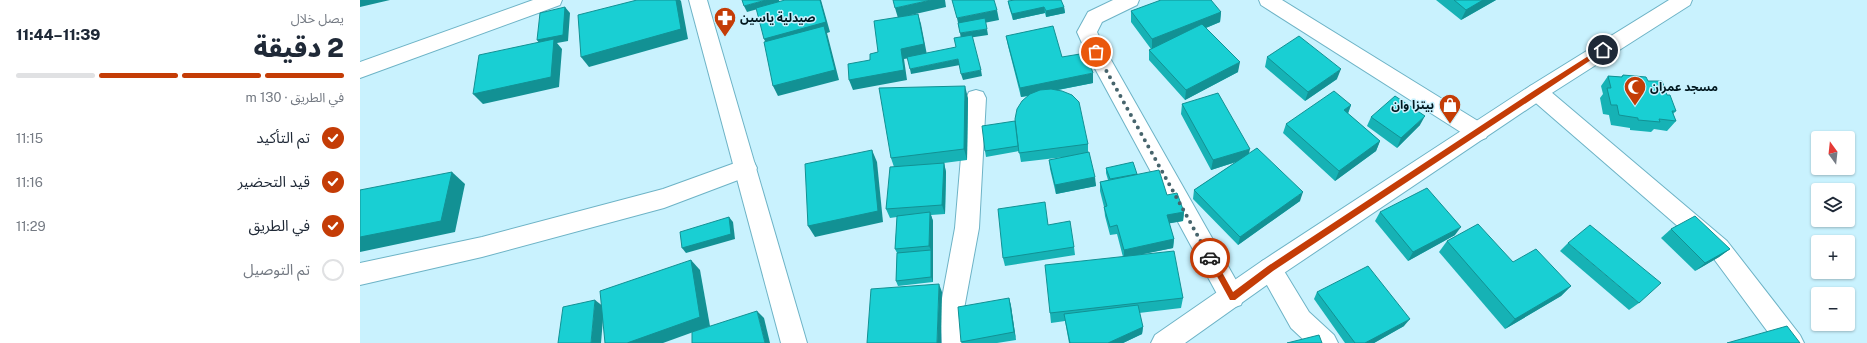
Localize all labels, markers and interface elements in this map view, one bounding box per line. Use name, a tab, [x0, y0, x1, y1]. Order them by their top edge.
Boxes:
pharmacy icon: صيدلية ياسين	[712, 5, 738, 38]
text: يصل خلال	[291, 11, 344, 26]
place label: صيدلية ياسين	[740, 11, 816, 25]
text: 11:39–11:44	[16, 26, 100, 43]
text: 2 دقيقة	[253, 32, 344, 63]
pin	[1586, 33, 1620, 67]
pin	[1079, 35, 1113, 69]
icon: home	[1592, 39, 1614, 61]
icon: bag	[1085, 41, 1107, 63]
mosque icon: مسجد عمران	[1622, 74, 1648, 107]
place label: مسجد عمران	[1650, 80, 1718, 94]
text: في الطريق · 130 m	[246, 90, 344, 105]
shop icon: بيتزا وان	[1437, 92, 1463, 125]
place label: بيتزا وان	[1391, 98, 1434, 112]
icon: check	[322, 127, 344, 149]
text: تم التأكيد	[256, 129, 310, 146]
text: 11:15	[16, 131, 43, 146]
north arrow	[1811, 131, 1855, 175]
map controls	[1811, 131, 1855, 331]
icon: check	[322, 171, 344, 193]
text: قيد التحضير	[238, 173, 310, 190]
text: 11:16	[16, 175, 43, 190]
button: layers	[1811, 183, 1855, 227]
icon: check	[322, 215, 344, 237]
text: في الطريق	[248, 217, 310, 234]
text: 11:29	[16, 219, 46, 234]
button: +	[1811, 235, 1855, 279]
courier	[1190, 238, 1230, 278]
icon: car	[1199, 247, 1221, 269]
text: تم التوصيل	[243, 261, 310, 278]
button: −	[1811, 287, 1855, 331]

